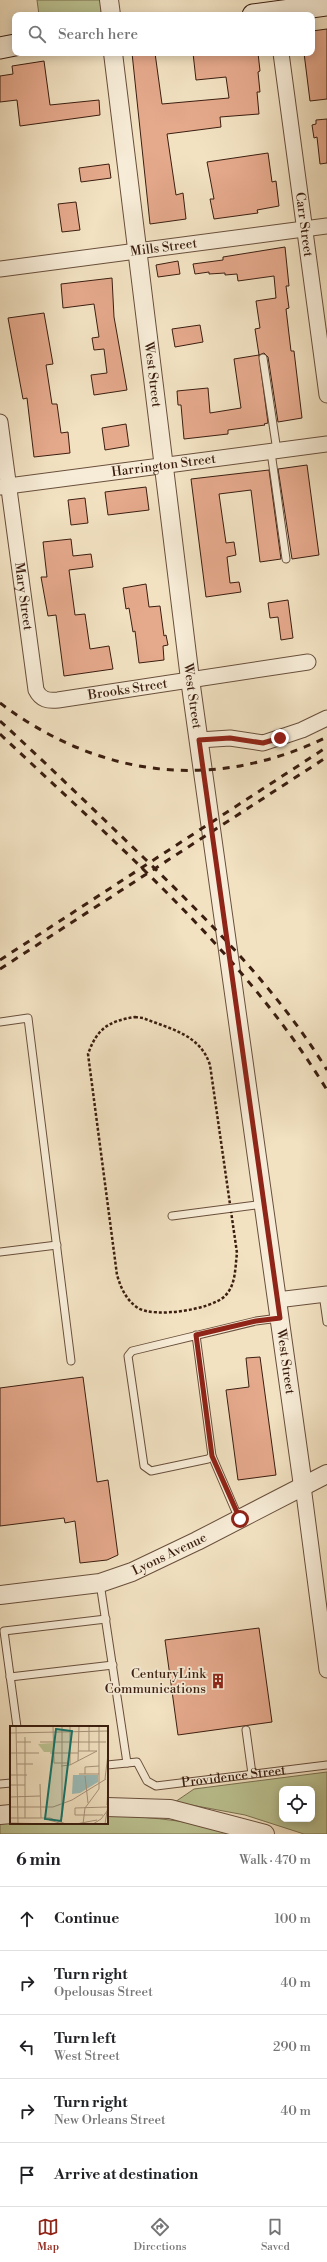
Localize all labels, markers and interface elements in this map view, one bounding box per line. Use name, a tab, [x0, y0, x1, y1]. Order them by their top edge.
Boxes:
search box	[12, 12, 315, 56]
icon: search	[26, 23, 48, 45]
text: Search here	[58, 25, 138, 44]
street label: Carr Street	[292, 191, 316, 258]
street label: Mills Street	[129, 235, 198, 260]
street label: West Street	[140, 340, 165, 409]
street label: Harrington Street	[110, 451, 217, 480]
street label: Mary Street	[11, 561, 36, 632]
street label: West Street	[180, 661, 205, 730]
street label: Brooks Street	[86, 675, 169, 704]
route end	[271, 729, 289, 747]
street label: West Street	[273, 1327, 298, 1396]
route start	[231, 1510, 249, 1528]
street label: Lyons Avenue	[130, 1529, 210, 1579]
place label: CenturyLink Communications	[105, 1666, 207, 1697]
building icon: CenturyLink Communications	[209, 1672, 227, 1690]
inset map	[10, 1726, 108, 1824]
street label: Providence Street	[180, 1762, 287, 1791]
map controls	[279, 1786, 315, 1822]
button: locate	[279, 1786, 315, 1822]
text: 6 min	[16, 1849, 61, 1871]
text: Walk · 470 m	[239, 1852, 311, 1868]
icon: ahead	[16, 1908, 38, 1930]
text: Continue	[54, 1909, 119, 1928]
text: 100 m	[275, 1911, 311, 1927]
text: Turn right	[54, 1965, 128, 1984]
icon: right	[16, 1972, 38, 1994]
text: 40 m	[281, 1975, 311, 1991]
text: Opelousas Street	[54, 1984, 153, 2000]
text: Turn left	[54, 2029, 116, 2048]
icon: left	[16, 2036, 38, 2058]
text: 290 m	[273, 2039, 311, 2055]
text: West Street	[54, 2048, 120, 2064]
text: Turn right	[54, 2093, 128, 2112]
icon: right	[16, 2100, 38, 2122]
text: 40 m	[281, 2103, 311, 2119]
text: New Orleans Street	[54, 2112, 166, 2128]
icon: arrive	[16, 2164, 38, 2186]
text: Arrive at destination	[54, 2165, 198, 2184]
tab: Map	[37, 2216, 59, 2254]
tab: Directions	[134, 2216, 187, 2254]
tab: Saved	[261, 2216, 290, 2254]

